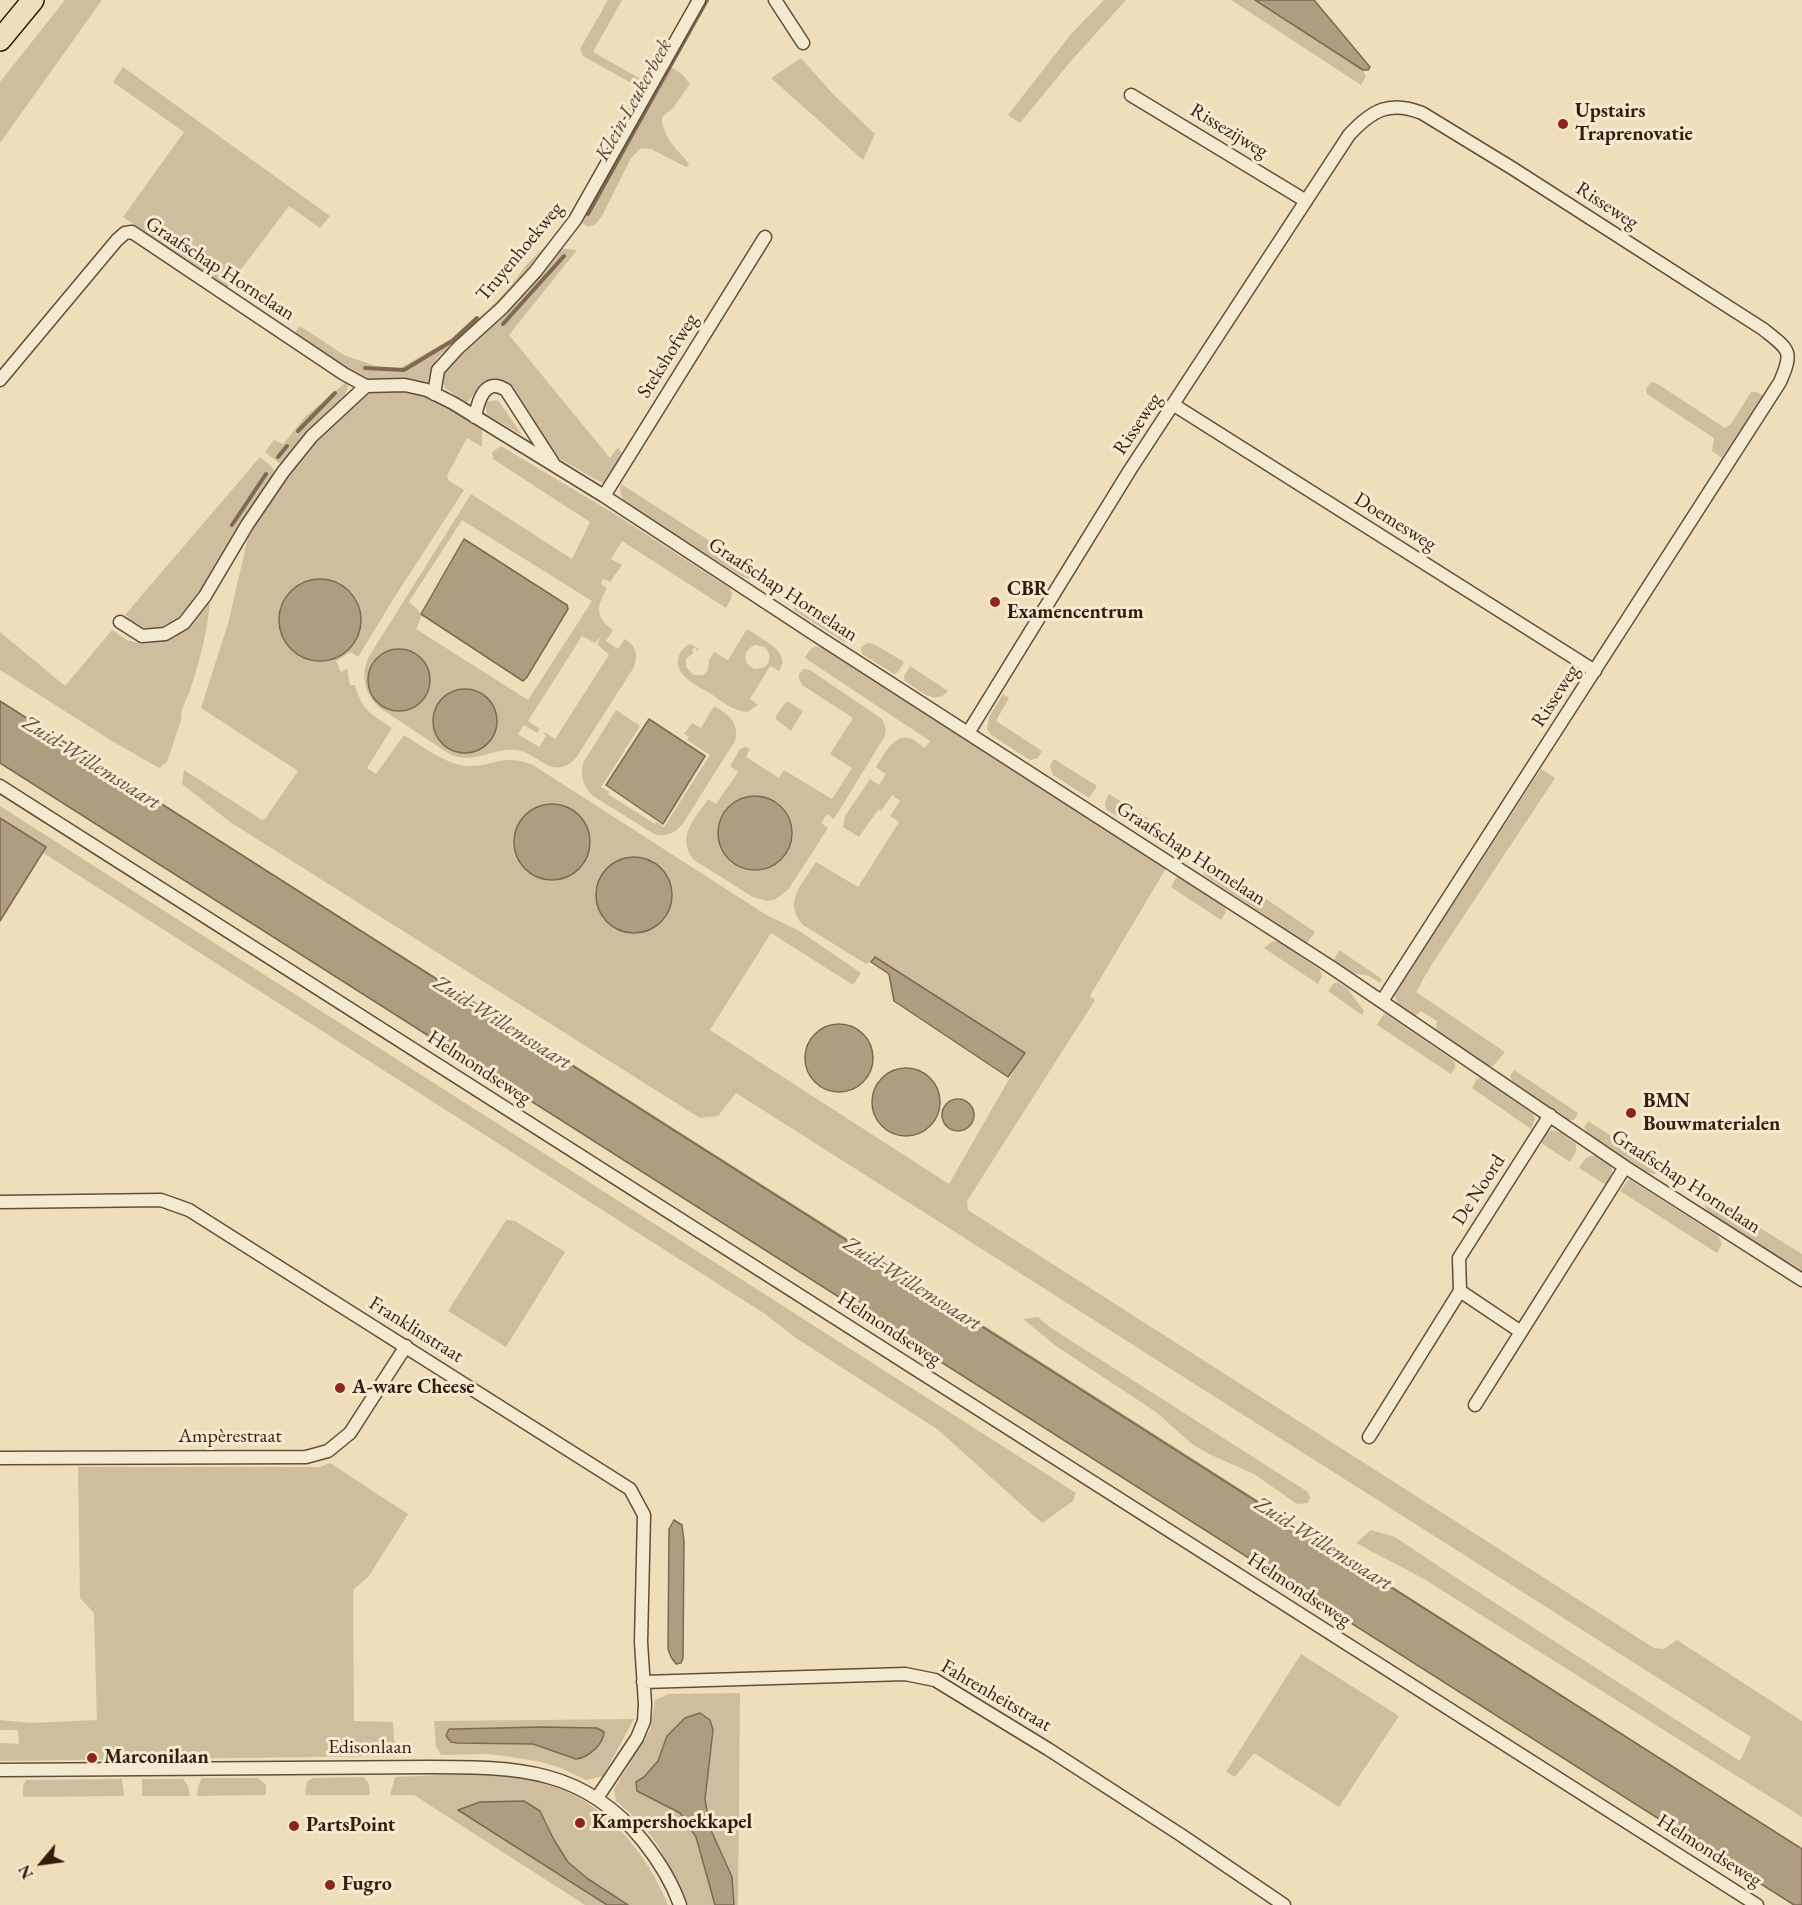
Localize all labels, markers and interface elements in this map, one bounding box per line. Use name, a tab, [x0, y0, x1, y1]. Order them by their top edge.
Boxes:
water label: Klein Leukerbeek	[590, 34, 678, 166]
street label: Rissezijweg	[1186, 98, 1272, 164]
place label: Upstairs Traprenovatie	[1575, 100, 1693, 147]
marker: Upstairs Traprenovatie	[1556, 117, 1570, 131]
street label: Risseweg	[1571, 177, 1643, 235]
street label: Truyenhoekweg	[471, 197, 569, 307]
street label: Graafschap Hornelaan	[141, 212, 299, 326]
street label: Stekshofweg	[633, 309, 703, 403]
street label: Risseweg	[1109, 388, 1167, 460]
street label: Doemesweg	[1350, 487, 1440, 557]
street label: Graafschap Hornelaan	[704, 533, 862, 647]
place label: CBR Examencentrum	[1007, 578, 1144, 625]
marker: CBR Examencentrum	[988, 595, 1002, 609]
street label: Risseweg	[1527, 660, 1585, 732]
water label: Zuid-Willemsvaart	[18, 711, 164, 815]
street label: Graafschap Hornelaan	[1112, 797, 1270, 911]
water label: Zuid-Willemsvaart	[429, 971, 575, 1075]
street label: Helmondseweg	[423, 1026, 535, 1110]
place label: BMN Bouwmaterialen	[1643, 1090, 1780, 1137]
marker: BMN Bouwmaterialen	[1624, 1106, 1638, 1120]
street label: Graafschap Hornelaan	[1607, 1125, 1765, 1239]
street label: De Noord	[1447, 1150, 1511, 1230]
water label: Zuid-Willemsvaart	[839, 1232, 985, 1336]
street label: Helmondseweg	[833, 1287, 945, 1371]
street label: Franklinstraat	[364, 1292, 468, 1368]
place label: A-ware Cheese	[352, 1376, 475, 1400]
marker: A-ware Cheese	[333, 1381, 347, 1395]
street label: Ampèrestraat	[178, 1425, 282, 1449]
water label: Zuid-Willemsvaart	[1250, 1492, 1396, 1596]
street label: Helmondseweg	[1243, 1548, 1355, 1632]
street label: Fahrenheitstraat	[936, 1655, 1056, 1737]
street label: Edisonlaan	[328, 1736, 412, 1760]
place label: Marconilaan	[104, 1746, 209, 1770]
marker: Marconilaan	[85, 1751, 99, 1765]
street label: Helmondseweg	[1652, 1809, 1766, 1893]
place label: Kampershoekkapel	[592, 1811, 752, 1835]
place label: PartsPoint	[306, 1814, 395, 1838]
marker: Kampershoekkapel	[573, 1816, 587, 1830]
marker: PartsPoint	[287, 1819, 301, 1833]
north arrow	[12, 1833, 72, 1893]
text: N	[13, 1861, 38, 1883]
place label: Fugro	[342, 1873, 392, 1897]
marker: Fugro	[323, 1878, 337, 1892]

